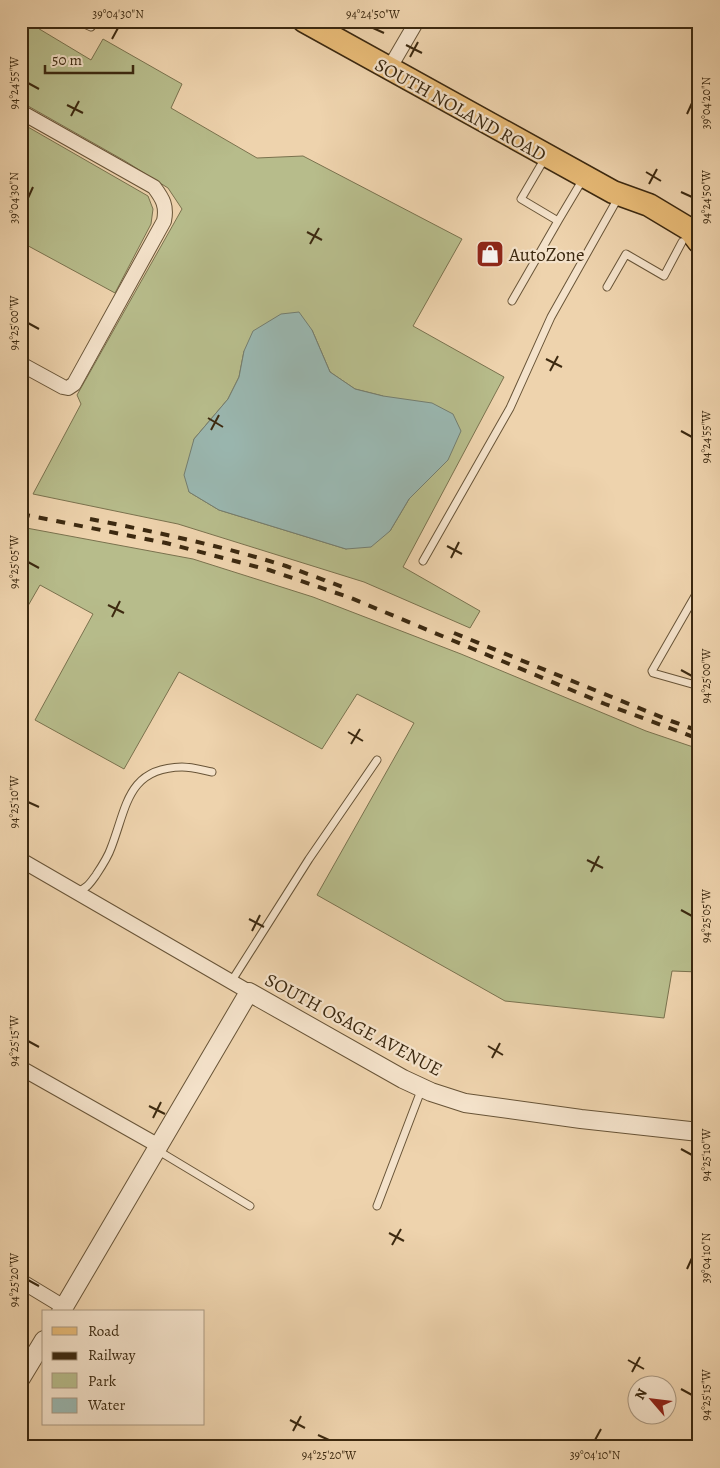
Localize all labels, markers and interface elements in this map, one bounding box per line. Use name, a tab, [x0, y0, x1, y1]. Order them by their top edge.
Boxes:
text: 39°04'30"N	[92, 6, 144, 22]
text: 94°24'50"W	[346, 6, 401, 22]
scale bar	[45, 42, 132, 74]
text: 50 m	[52, 50, 82, 70]
street label: SOUTH NOLAND ROAD	[370, 52, 551, 168]
text: 94°24'55"W	[6, 56, 22, 109]
text: 39°04'20"N	[698, 76, 714, 129]
text: 94°24'50"W	[698, 169, 714, 224]
text: 39°04'30"N	[6, 172, 22, 224]
shop icon: AutoZone	[475, 239, 505, 269]
place label: AutoZone	[508, 242, 585, 268]
text: 94°25'00"W	[6, 295, 22, 351]
text: 94°24'55"W	[698, 410, 714, 463]
text: 94°25'05"W	[6, 534, 22, 589]
text: 94°25'00"W	[698, 648, 714, 704]
text: 94°25'10"W	[6, 775, 22, 828]
text: 94°25'05"W	[698, 888, 714, 943]
street label: SOUTH OSAGE AVENUE	[260, 967, 447, 1083]
text: 94°25'15"W	[6, 1014, 22, 1067]
text: 94°25'10"W	[698, 1128, 714, 1181]
text: 39°04'10"N	[698, 1232, 714, 1283]
text: 94°25'20"W	[6, 1252, 22, 1307]
legend	[42, 1310, 205, 1426]
text: Road	[88, 1321, 120, 1341]
text: Railway	[88, 1345, 136, 1365]
text: 94°25'15"W	[698, 1368, 714, 1421]
text: Park	[88, 1371, 117, 1391]
north arrow	[628, 1376, 678, 1426]
text: N	[630, 1385, 652, 1403]
text: Water	[87, 1395, 125, 1415]
text: 94°25'20"W	[302, 1447, 357, 1463]
text: 39°04'10"N	[570, 1447, 621, 1463]

